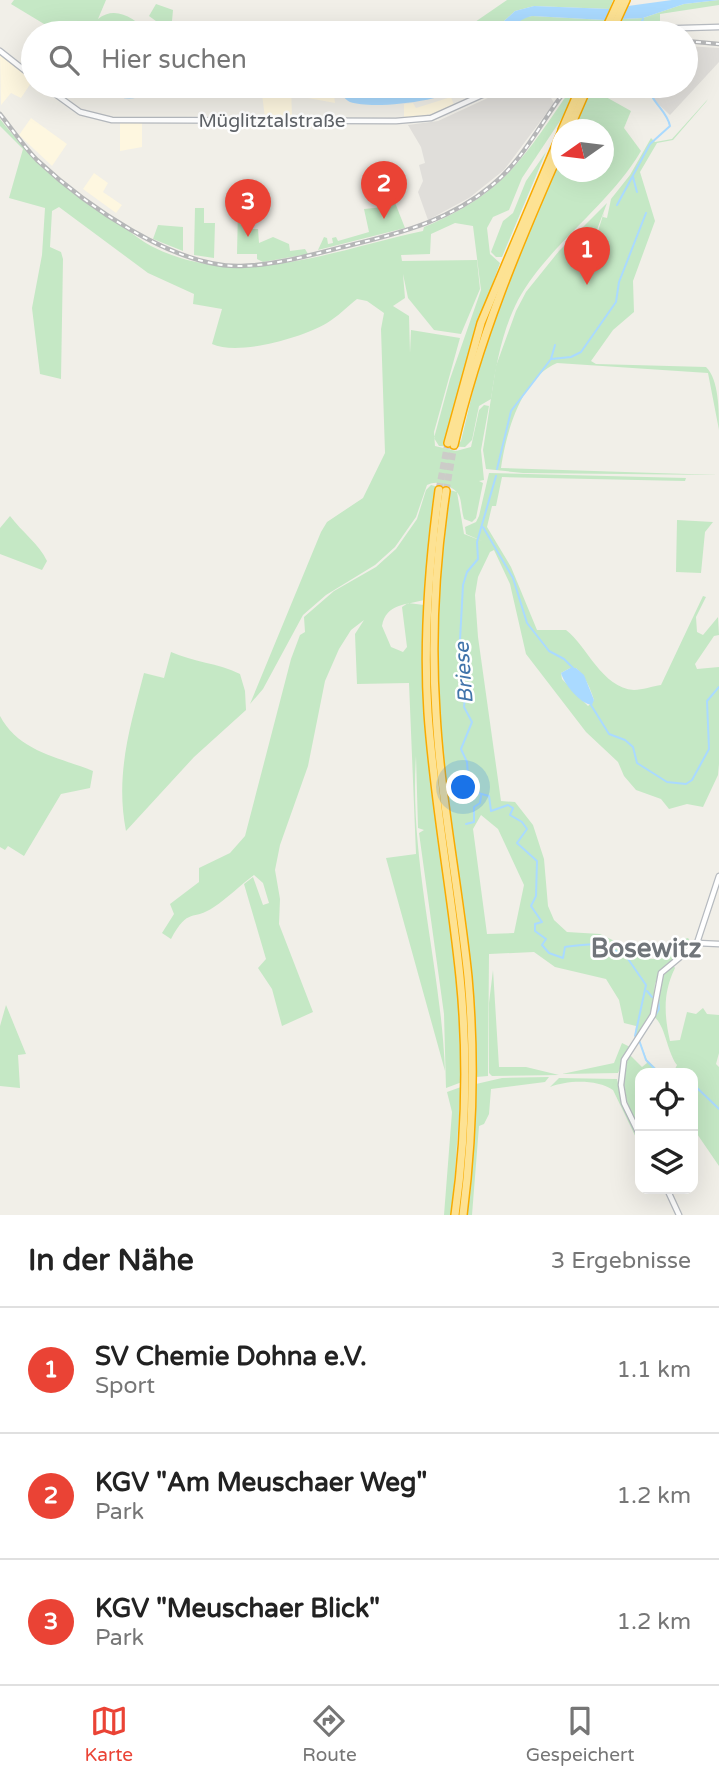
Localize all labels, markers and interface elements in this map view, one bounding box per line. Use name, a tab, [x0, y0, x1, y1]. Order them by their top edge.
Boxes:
search box	[21, 21, 698, 98]
icon: search	[45, 41, 83, 79]
text: Hier suchen	[101, 44, 247, 75]
street label: Müglitztalstraße	[198, 110, 346, 132]
north arrow	[551, 119, 614, 182]
pin: 2	[361, 161, 407, 219]
pin: 3	[225, 179, 271, 237]
pin: 1	[564, 227, 610, 285]
water label: Briese	[449, 640, 479, 705]
your location	[446, 770, 480, 804]
district label: Bosewitz	[591, 933, 701, 964]
map controls	[635, 1068, 698, 1194]
button: locate	[635, 1068, 698, 1131]
button: layers	[635, 1131, 698, 1194]
text: In der Nähe	[28, 1242, 194, 1279]
text: 3 Ergebnisse	[551, 1247, 691, 1275]
text: SV Chemie Dohna e.V.	[95, 1341, 367, 1372]
text: 1	[44, 1356, 58, 1384]
text: 1.1 km	[617, 1356, 691, 1384]
text: Sport	[95, 1372, 155, 1400]
text: KGV "Am Meuschaer Weg"	[95, 1467, 427, 1498]
text: 2	[44, 1482, 58, 1510]
text: 1.2 km	[617, 1482, 691, 1510]
text: Park	[95, 1498, 144, 1526]
text: KGV "Meuschaer Blick"	[95, 1593, 380, 1624]
text: 3	[44, 1608, 58, 1636]
text: 1.2 km	[617, 1608, 691, 1636]
text: Park	[95, 1624, 144, 1652]
tab: Karte	[85, 1702, 133, 1766]
tab: Route	[302, 1702, 357, 1766]
tab: Gespeichert	[526, 1702, 634, 1766]

